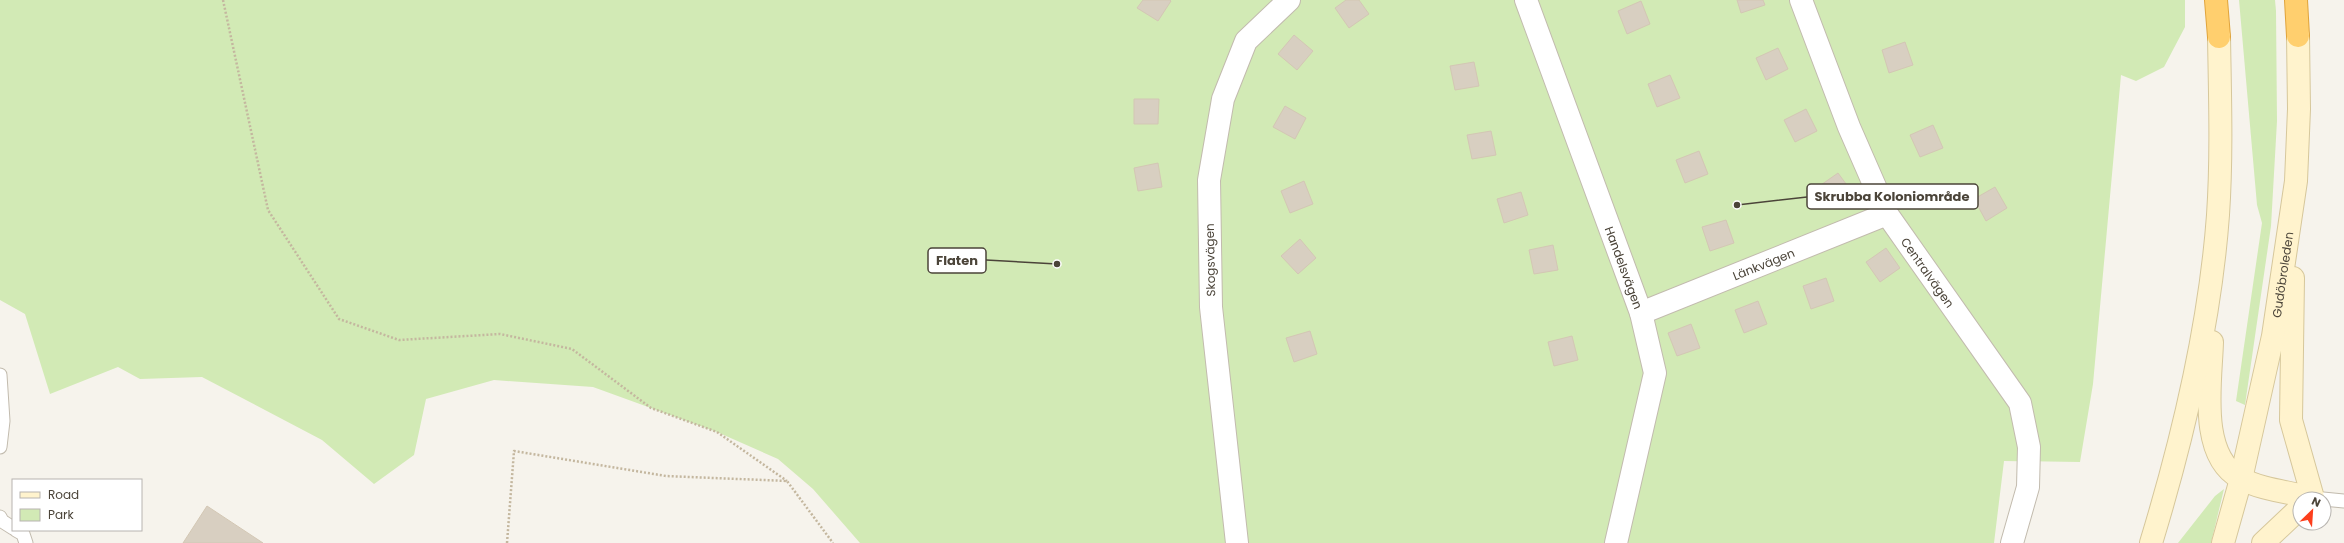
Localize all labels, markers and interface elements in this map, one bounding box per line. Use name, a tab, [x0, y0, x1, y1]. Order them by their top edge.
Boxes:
callout: Skrubba Koloniområde	[1807, 184, 1978, 209]
text: Skrubba Koloniområde	[1815, 187, 1969, 206]
street label: Skogsvägen	[1201, 223, 1219, 297]
street label: Handelsvägen	[1601, 224, 1647, 311]
street label: Gudöbroleden	[2267, 231, 2297, 319]
street label: Centralvägen	[1897, 234, 1959, 311]
street label: Länkvägen	[1730, 244, 1797, 284]
callout: Flaten	[928, 248, 986, 273]
text: Flaten	[936, 251, 978, 270]
legend	[12, 479, 142, 531]
text: Road	[48, 486, 79, 503]
north arrow	[2292, 491, 2332, 531]
text: N	[2309, 493, 2323, 511]
text: Park	[48, 506, 75, 523]

